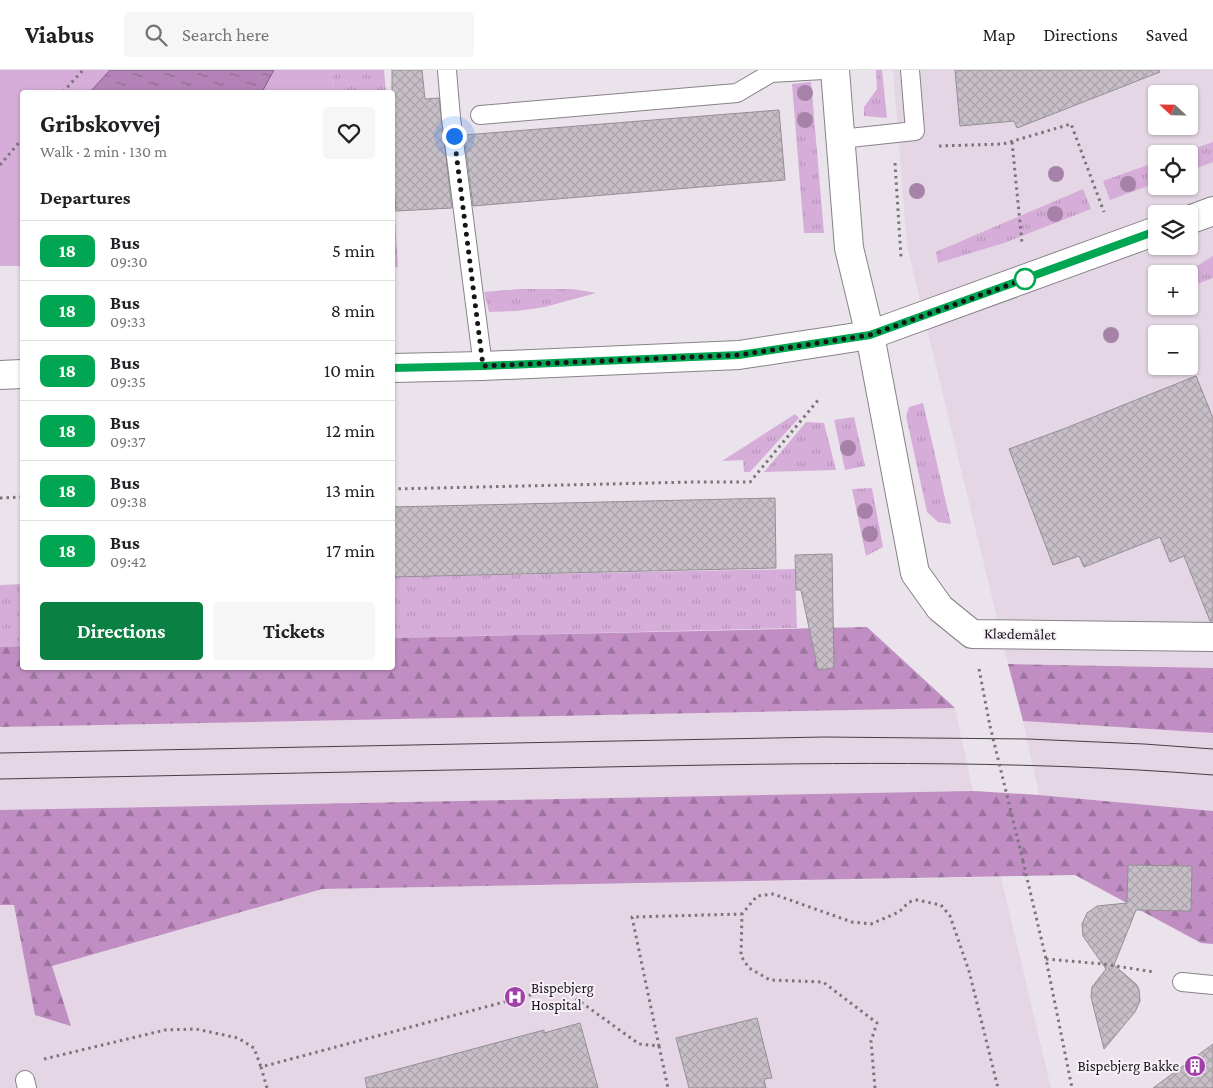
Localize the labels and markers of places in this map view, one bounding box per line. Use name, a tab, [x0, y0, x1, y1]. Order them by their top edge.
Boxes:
unlabelled marker	[1014, 268, 1036, 290]
place label: Bispebjerg Hospital	[531, 980, 594, 1014]
hospital icon: Bispebjerg Hospital	[503, 985, 527, 1009]
building icon: Bispebjerg Bakke	[1183, 1054, 1207, 1078]
place label: Bispebjerg Bakke	[1078, 1058, 1179, 1075]

